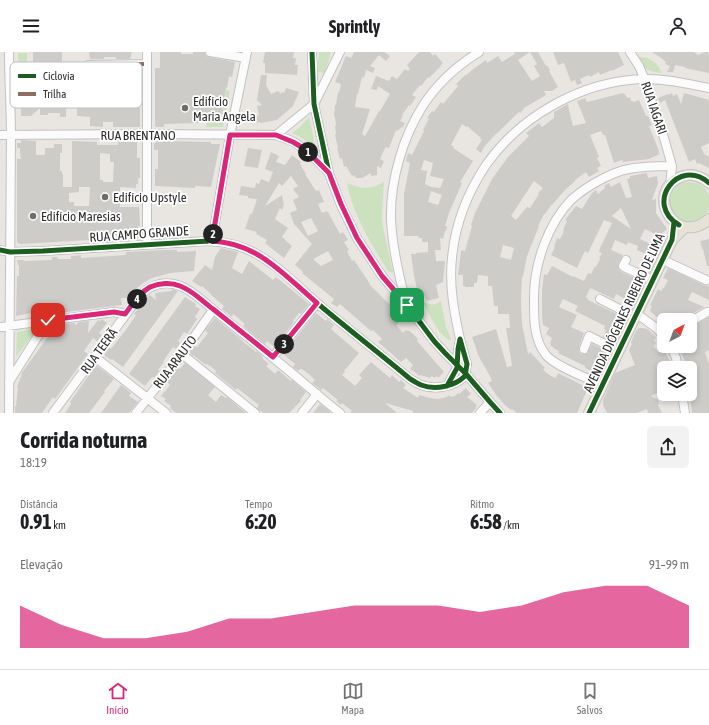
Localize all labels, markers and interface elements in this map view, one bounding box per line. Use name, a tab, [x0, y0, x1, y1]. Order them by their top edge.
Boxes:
icon: menu	[20, 15, 42, 37]
icon: person	[667, 15, 689, 37]
text: Sprintly	[329, 16, 380, 37]
legend	[10, 62, 142, 108]
text: Ciclovia	[43, 70, 75, 82]
street label: RUA IAGARI	[638, 80, 670, 136]
text: Trilha	[43, 88, 66, 100]
place label: Edifício Maria Angela	[193, 94, 256, 124]
marker: Edifício Maria Angela	[180, 103, 190, 113]
street label: RUA BRENTANO	[100, 128, 176, 143]
pin: 1	[298, 142, 318, 162]
text: 1	[305, 146, 311, 158]
place label: Edifício Upstyle	[113, 190, 187, 205]
marker: Edifício Upstyle	[100, 192, 110, 202]
place label: Edifício Maresias	[41, 209, 121, 224]
marker: Edifício Maresias	[28, 211, 38, 221]
street label: RUA CAMPO GRANDE	[89, 223, 189, 245]
pin: 2	[203, 224, 223, 244]
text: 2	[210, 228, 216, 240]
street label: AVENIDA DIÓGENES RIBEIRO DE LIMA	[580, 230, 668, 395]
pin	[390, 288, 424, 322]
pin: 4	[127, 289, 147, 309]
text: 4	[134, 293, 140, 305]
icon: arrive	[396, 294, 418, 316]
pin	[31, 303, 65, 337]
icon: check	[37, 309, 59, 331]
north arrow	[657, 313, 697, 353]
map controls	[657, 313, 697, 401]
street label: RUA TEERÃ	[78, 325, 121, 376]
street label: RUA ARAUTO	[150, 332, 200, 391]
pin: 3	[274, 334, 294, 354]
text: 3	[281, 338, 287, 350]
button: layers	[657, 361, 697, 401]
button: share	[647, 426, 689, 468]
text: Corrida noturna	[20, 427, 147, 453]
text: 18:19	[20, 455, 47, 470]
text: Distância	[20, 498, 58, 510]
text: Tempo	[245, 498, 272, 510]
text: Ritmo	[470, 498, 494, 510]
text: 0.91	[20, 510, 52, 533]
text: 6:20	[245, 510, 277, 533]
text: 6:58	[470, 510, 502, 533]
text: km	[52, 519, 66, 531]
text: /km	[502, 519, 520, 531]
text: Elevação	[20, 557, 63, 572]
text: 91–99 m	[649, 557, 689, 572]
tab: Início	[106, 680, 129, 716]
tab: Mapa	[341, 680, 364, 716]
tab: Salvos	[577, 680, 603, 716]

